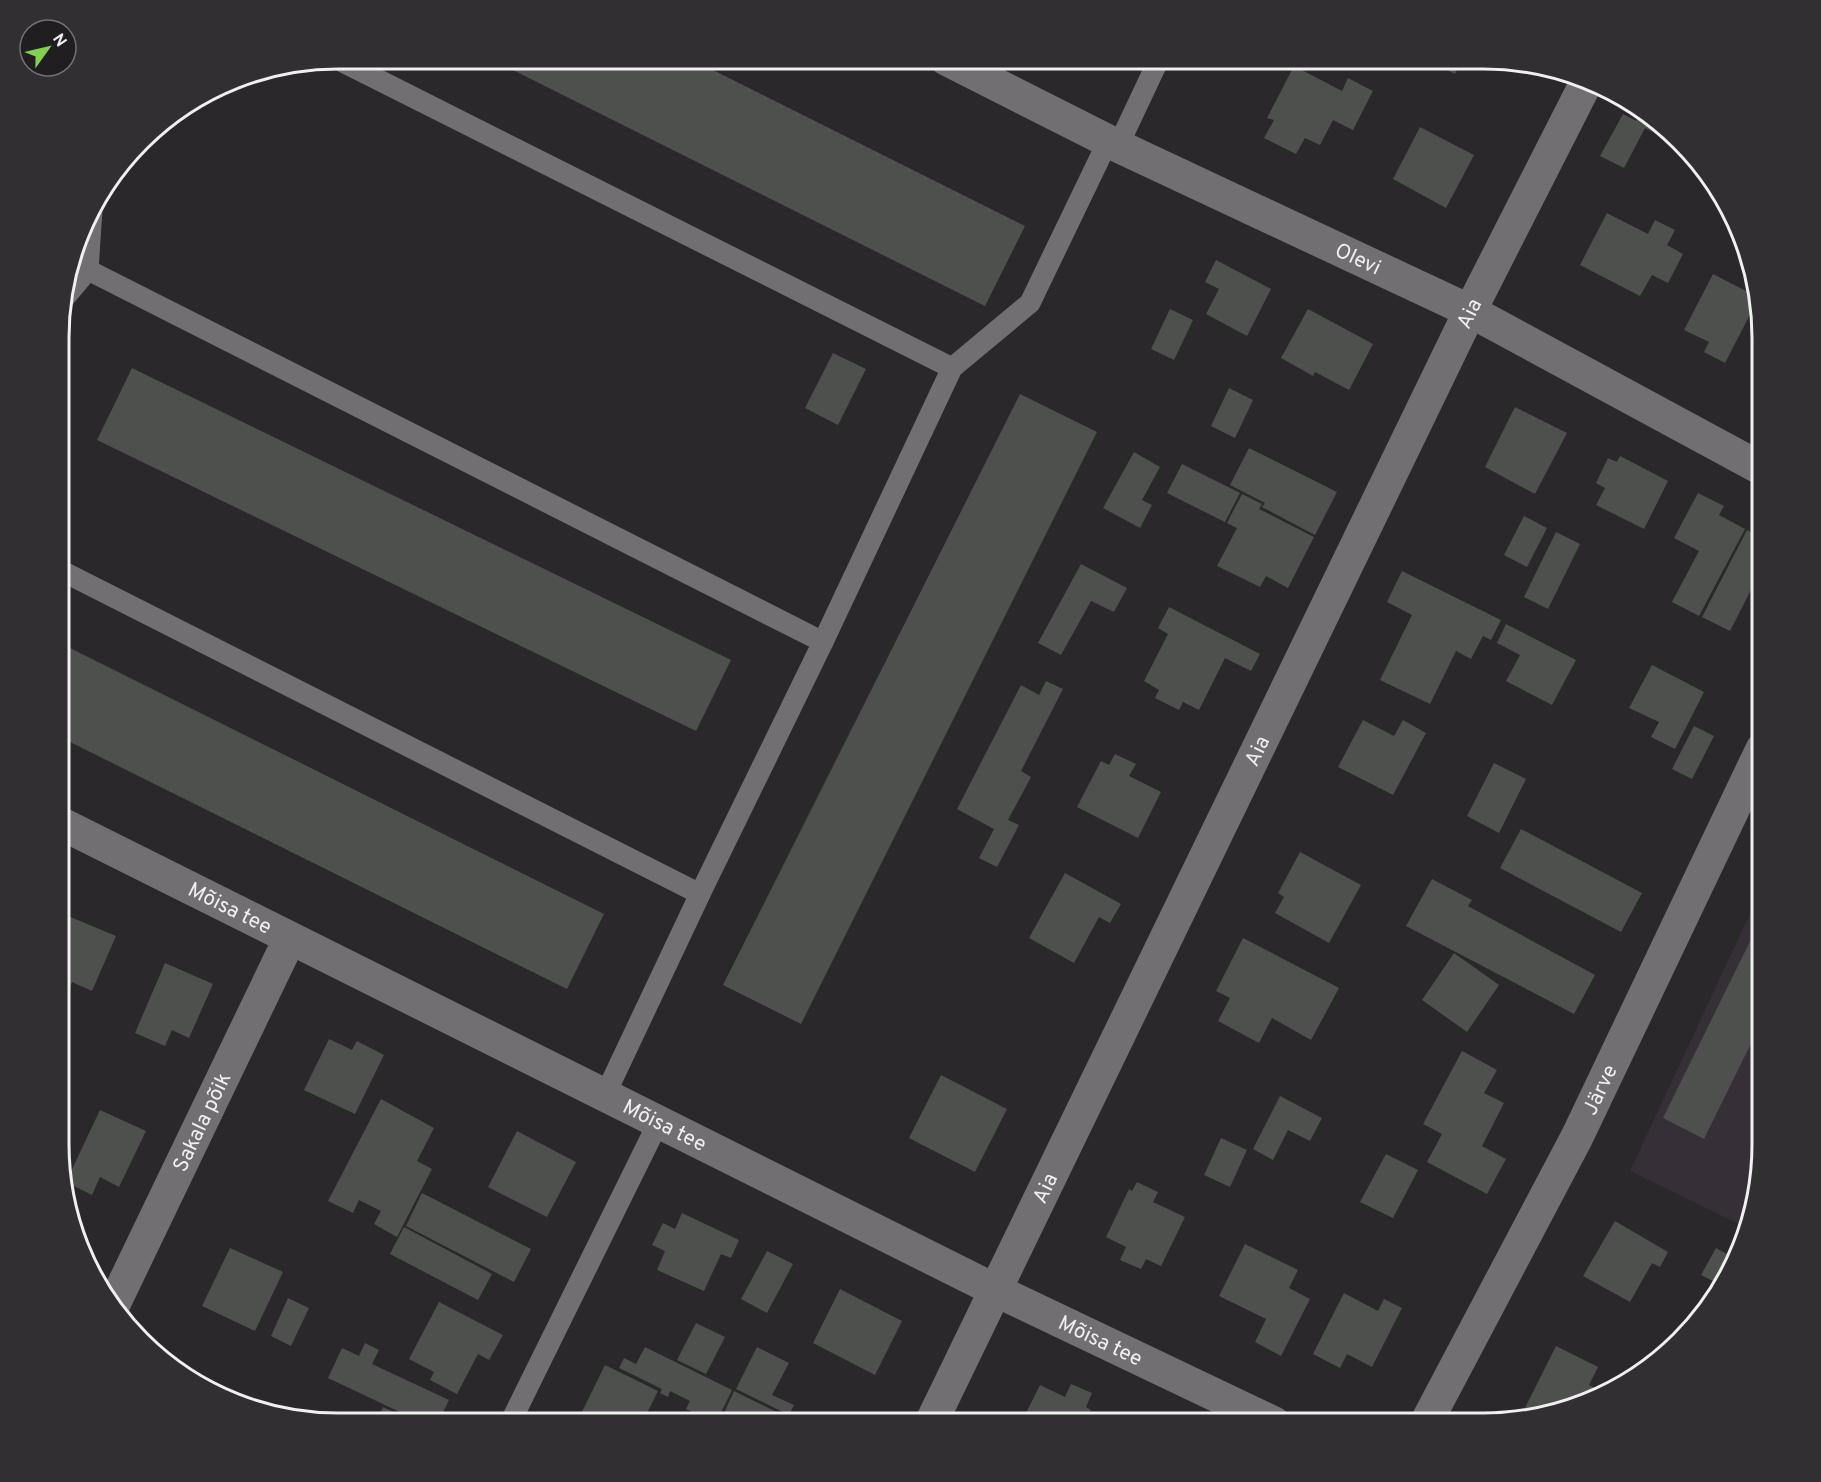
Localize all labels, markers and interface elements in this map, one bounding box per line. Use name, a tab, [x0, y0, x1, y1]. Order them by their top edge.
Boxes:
north arrow	[18, 18, 78, 78]
text: N	[47, 30, 70, 51]
street label: Olevi	[1330, 238, 1385, 282]
street label: Aia	[1451, 294, 1489, 334]
street label: Aia	[1239, 732, 1277, 771]
street label: Mõisa tee	[183, 877, 276, 941]
street label: Järve	[1577, 1061, 1625, 1120]
street label: Sakala põik	[168, 1069, 238, 1177]
street label: Mõisa tee	[618, 1094, 711, 1159]
street label: Aia	[1027, 1169, 1065, 1208]
street label: Mõisa tee	[1053, 1310, 1146, 1373]

